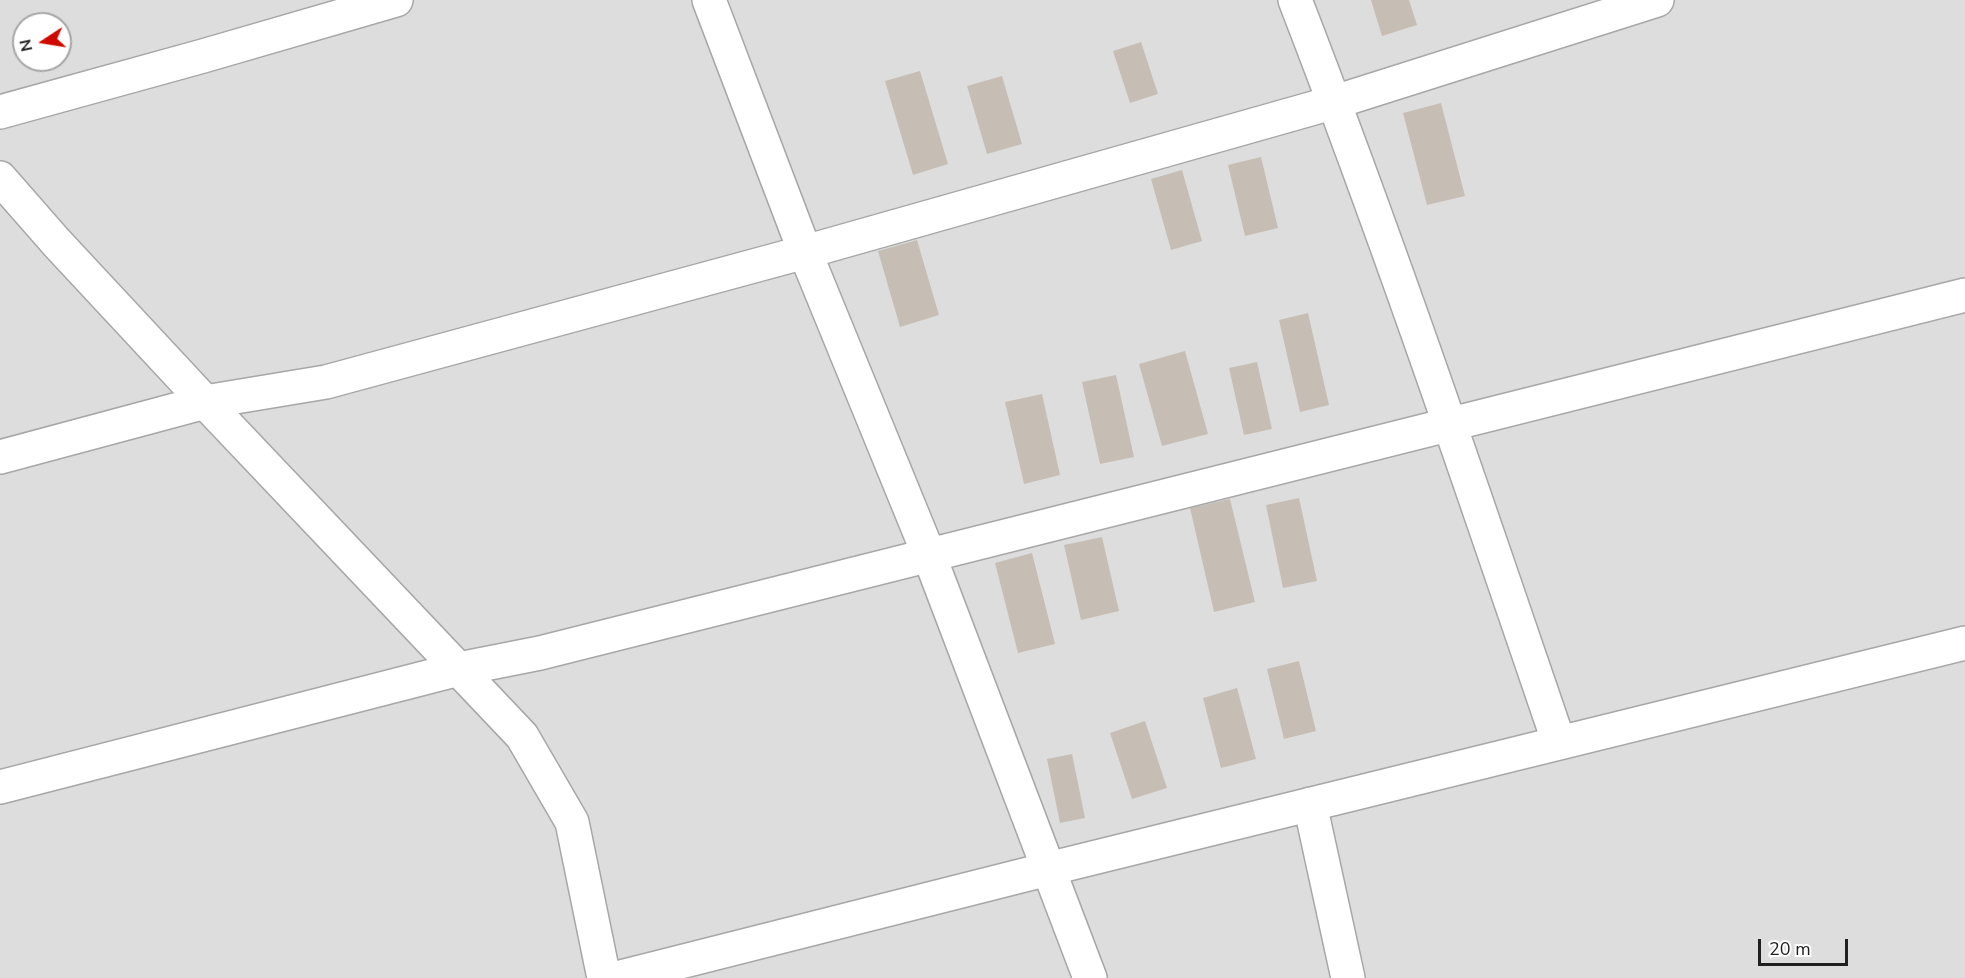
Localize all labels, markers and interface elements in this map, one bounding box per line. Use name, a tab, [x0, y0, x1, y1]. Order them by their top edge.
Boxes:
north arrow	[12, 12, 72, 72]
text: N	[14, 37, 38, 53]
scale bar	[1761, 927, 1851, 965]
text: 20 m	[1769, 937, 1811, 961]

